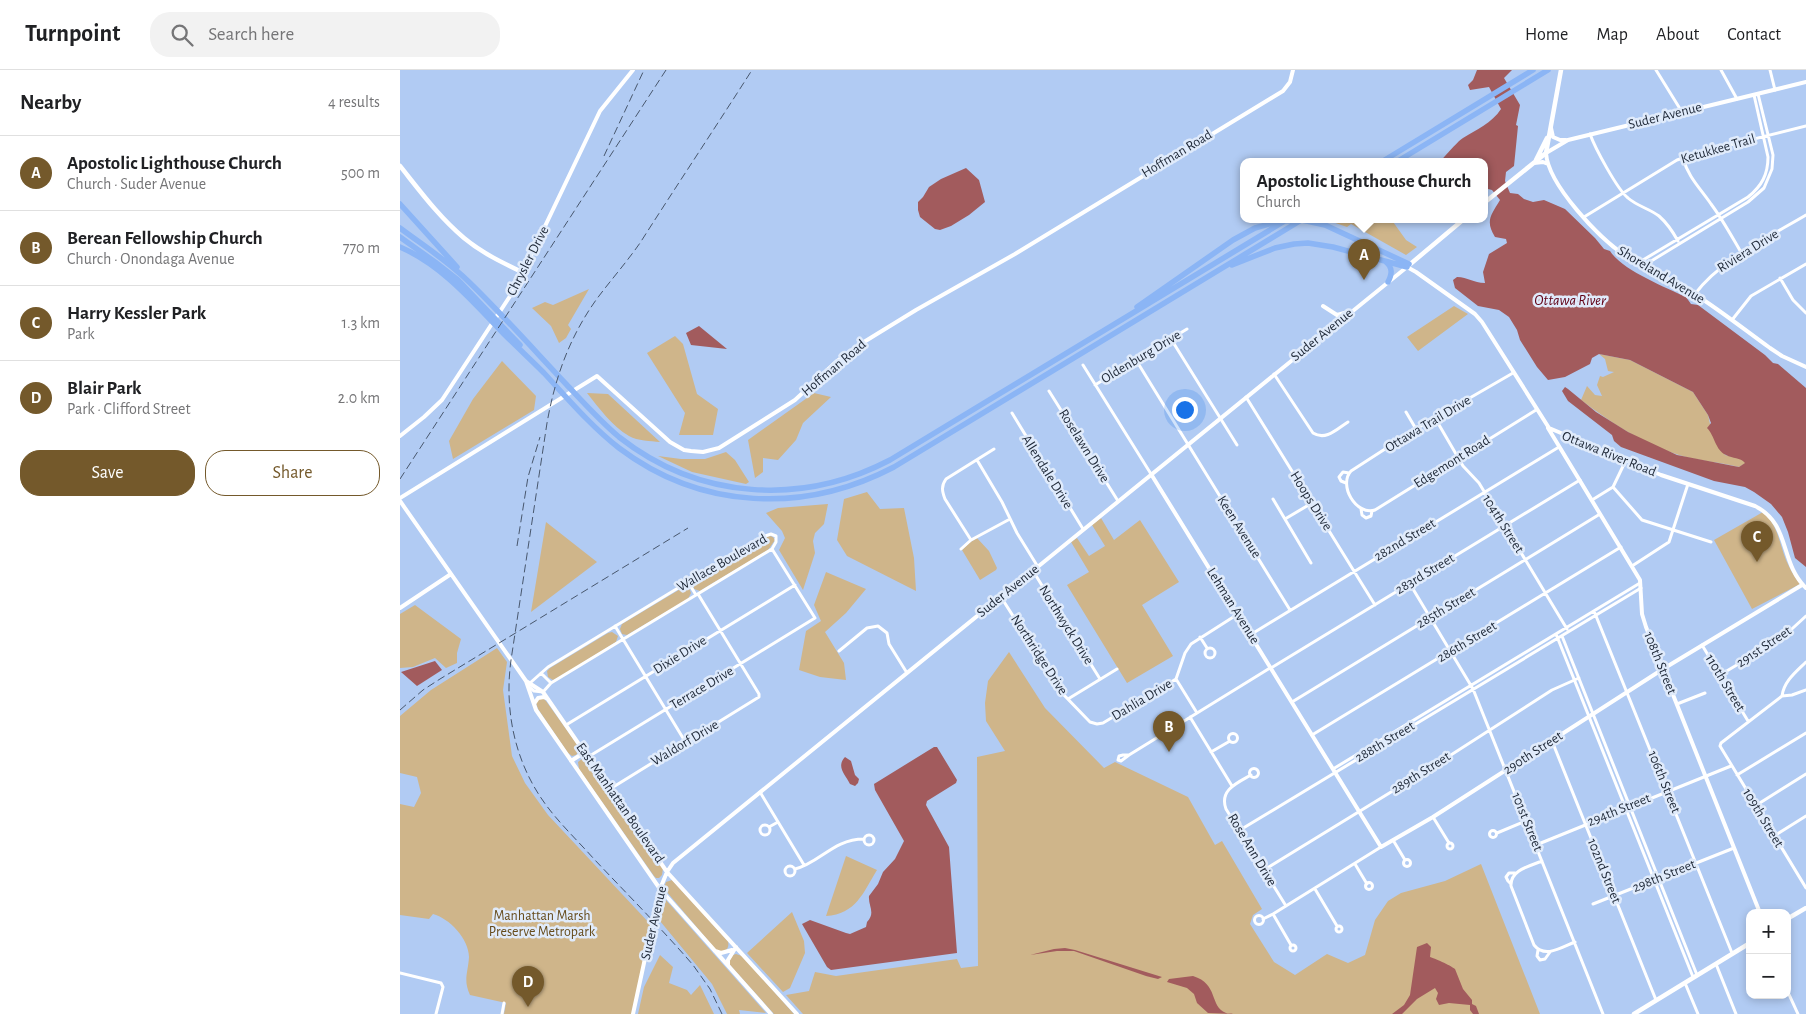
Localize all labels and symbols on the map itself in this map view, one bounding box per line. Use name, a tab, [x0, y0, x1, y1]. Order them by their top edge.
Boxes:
street label: Suder Avenue	[1627, 100, 1703, 132]
street label: Hoffman Road	[1139, 128, 1215, 180]
street label: Ketukkee Trail	[1679, 132, 1757, 166]
street label: Chrysler Drive	[504, 224, 552, 298]
street label: Riviera Drive	[1715, 227, 1781, 275]
pin: A	[1348, 239, 1380, 280]
street label: Shoreland Avenue	[1615, 244, 1707, 306]
water label: Ottawa River	[1534, 293, 1607, 308]
street label: Suder Avenue	[1288, 306, 1356, 364]
street label: Oldenburg Drive	[1099, 328, 1183, 386]
street label: Hoffman Road	[799, 337, 869, 399]
street label: Ottawa Trail Drive	[1383, 393, 1473, 455]
your location	[1172, 397, 1198, 423]
street label: Roselawn Drive	[1056, 407, 1112, 485]
street label: Ottawa River Road	[1560, 429, 1658, 479]
street label: Allendale Drive	[1019, 433, 1075, 511]
street label: Edgemont Road	[1412, 433, 1492, 491]
street label: Hoops Drive	[1287, 469, 1335, 533]
street label: 104th Street	[1480, 492, 1527, 556]
street label: Keen Avenue	[1214, 493, 1264, 561]
street label: 282nd Street	[1372, 516, 1439, 564]
pin: C	[1741, 521, 1773, 562]
street label: Wallace Boulevard	[675, 532, 769, 594]
street label: 283rd Street	[1393, 551, 1457, 597]
street label: Suder Avenue	[974, 562, 1042, 620]
street label: Lehman Avenue	[1204, 565, 1262, 647]
street label: Northwyck Drive	[1036, 583, 1096, 667]
street label: 285th Street	[1414, 585, 1478, 631]
street label: Northridge Drive	[1008, 613, 1070, 697]
street label: 286th Street	[1435, 619, 1500, 665]
street label: 291st Street	[1734, 623, 1794, 670]
street label: 108th Street	[1641, 630, 1679, 697]
street label: Dixie Drive	[651, 633, 709, 677]
street label: 110th Street	[1703, 652, 1748, 715]
street label: Terrace Drive	[668, 664, 736, 712]
street label: Dahlia Drive	[1109, 677, 1175, 723]
pin: B	[1153, 711, 1185, 752]
street label: Waldorf Drive	[649, 717, 721, 769]
street label: 288th Street	[1353, 719, 1418, 765]
street label: 290th Street	[1501, 728, 1566, 777]
street label: East Manhattan Boulevard	[573, 740, 667, 866]
street label: 289th Street	[1389, 749, 1453, 797]
street label: 106th Street	[1645, 749, 1683, 816]
street label: 109th Street	[1740, 786, 1786, 850]
street label: 101st Street	[1509, 791, 1545, 854]
street label: 294th Street	[1585, 791, 1653, 829]
street label: Rose Ann Drive	[1225, 811, 1279, 889]
street label: 102nd Street	[1585, 837, 1623, 906]
street label: 298th Street	[1630, 857, 1698, 895]
street label: Suder Avenue	[639, 885, 669, 961]
park label: Manhattan Marsh Preserve Metropark	[489, 909, 596, 939]
pin: D	[512, 966, 544, 1007]

